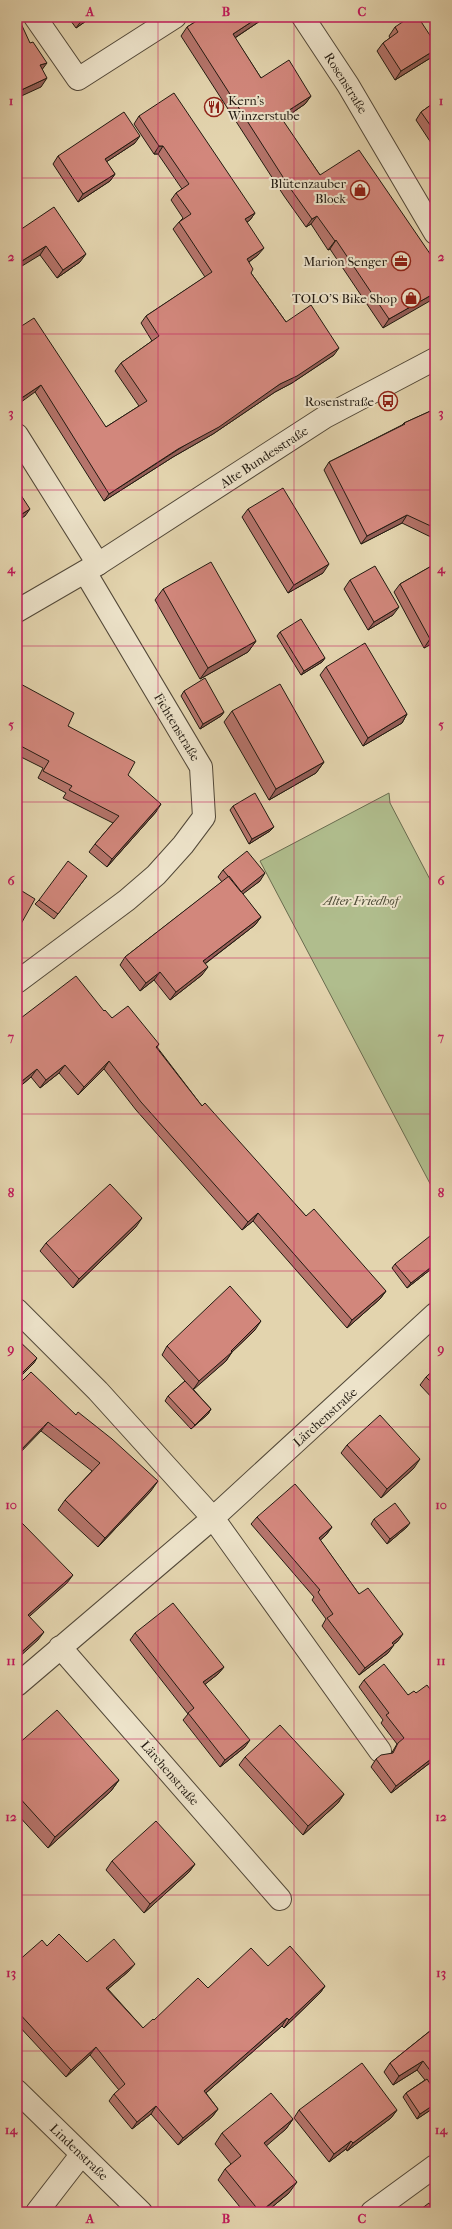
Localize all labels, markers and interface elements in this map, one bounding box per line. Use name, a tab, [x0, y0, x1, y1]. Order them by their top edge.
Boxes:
text: A	[85, 4, 95, 19]
text: B	[222, 4, 231, 19]
text: C	[358, 4, 367, 19]
street label: Rosenstraße	[321, 50, 371, 117]
text: 1	[9, 93, 14, 108]
place label: Kern's Winzerstube	[227, 93, 300, 123]
text: 1	[439, 93, 444, 108]
restaurant icon: Kern's Winzerstube	[203, 96, 225, 118]
place label: Blütenzauber Block	[270, 176, 346, 206]
shop icon: Blütenzauber Block	[349, 179, 371, 201]
text: 2	[8, 249, 15, 264]
text: 2	[438, 249, 445, 264]
office icon: Marion Senger	[390, 250, 412, 272]
place label: Marion Senger	[303, 254, 387, 269]
shop icon: TOLO'S Bike Shop	[400, 287, 422, 309]
place label: TOLO'S Bike Shop	[292, 291, 397, 306]
bus stop icon: Rosenstraße	[377, 390, 399, 412]
place label: Rosenstraße	[305, 394, 375, 409]
text: 3	[8, 405, 14, 421]
text: 3	[438, 405, 444, 421]
street label: Alte Bundesstraße	[216, 423, 311, 492]
text: 4	[6, 561, 16, 577]
text: 4	[436, 561, 446, 577]
street label: Fichtenstraße	[151, 690, 203, 764]
text: 5	[8, 717, 14, 732]
text: 5	[438, 717, 444, 732]
text: 6	[7, 873, 15, 888]
text: 6	[437, 873, 445, 888]
park label: Alter Friedhof	[322, 893, 402, 908]
text: 7	[7, 1029, 15, 1044]
text: 7	[437, 1029, 445, 1044]
text: 8	[8, 1185, 15, 1200]
text: 8	[438, 1185, 445, 1200]
text: 9	[7, 1341, 15, 1357]
text: 9	[437, 1341, 445, 1357]
street label: Lärchenstraße	[290, 1384, 360, 1450]
text: 10	[5, 1497, 17, 1512]
text: 10	[435, 1497, 447, 1512]
text: 11	[6, 1653, 16, 1668]
text: 11	[436, 1653, 446, 1668]
street label: Lärchenstraße	[138, 1738, 203, 1809]
text: 12	[5, 1809, 17, 1824]
text: 12	[435, 1809, 447, 1824]
text: 13	[6, 1965, 16, 1981]
text: 13	[436, 1965, 446, 1981]
street label: Lindenstraße	[47, 2121, 112, 2184]
text: 14	[5, 2122, 18, 2138]
text: 14	[435, 2122, 448, 2138]
text: A	[85, 2211, 95, 2226]
text: B	[222, 2211, 231, 2226]
text: C	[358, 2211, 367, 2226]

